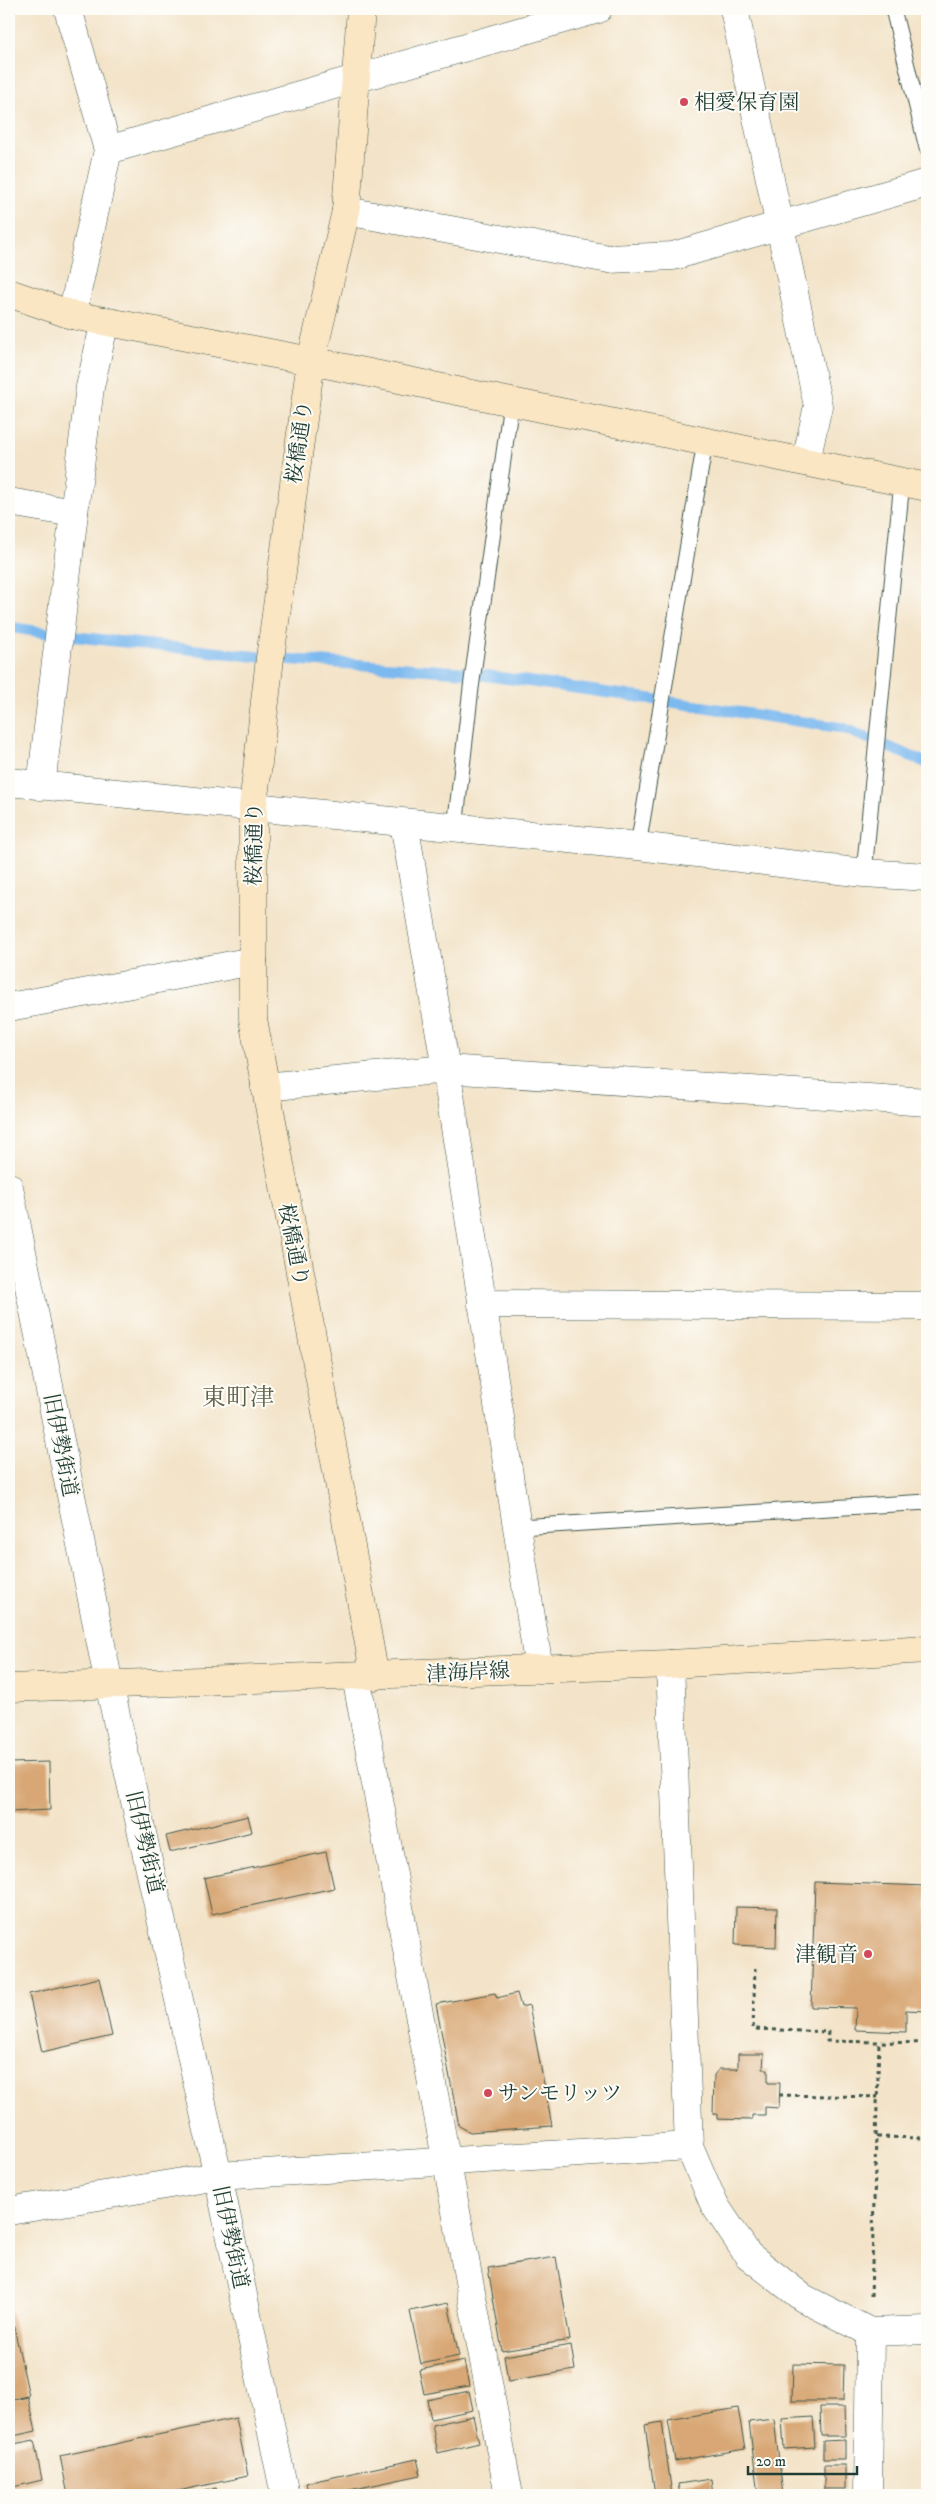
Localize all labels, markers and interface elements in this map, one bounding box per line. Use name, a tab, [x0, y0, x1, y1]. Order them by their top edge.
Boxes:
place label: 相愛保育園	[694, 90, 799, 116]
marker: 相愛保育園	[678, 96, 690, 108]
street label: 桜橋通り	[281, 399, 319, 486]
street label: 桜橋通り	[241, 802, 269, 886]
street label: 桜橋通り	[272, 1201, 314, 1289]
district label: 東町津	[202, 1383, 274, 1413]
street label: 旧伊勢街道	[37, 1391, 83, 1499]
street label: 津海岸線	[425, 1658, 511, 1688]
street label: 旧伊勢街道	[120, 1788, 169, 1896]
place label: 津観音	[795, 1942, 858, 1968]
marker: 津観音	[862, 1948, 874, 1960]
place label: サンモリッツ	[498, 2081, 622, 2107]
marker: サンモリッツ	[482, 2087, 494, 2099]
street label: 旧伊勢街道	[206, 2183, 254, 2291]
scale bar	[748, 2444, 857, 2476]
text: 20 m	[756, 2452, 786, 2471]

